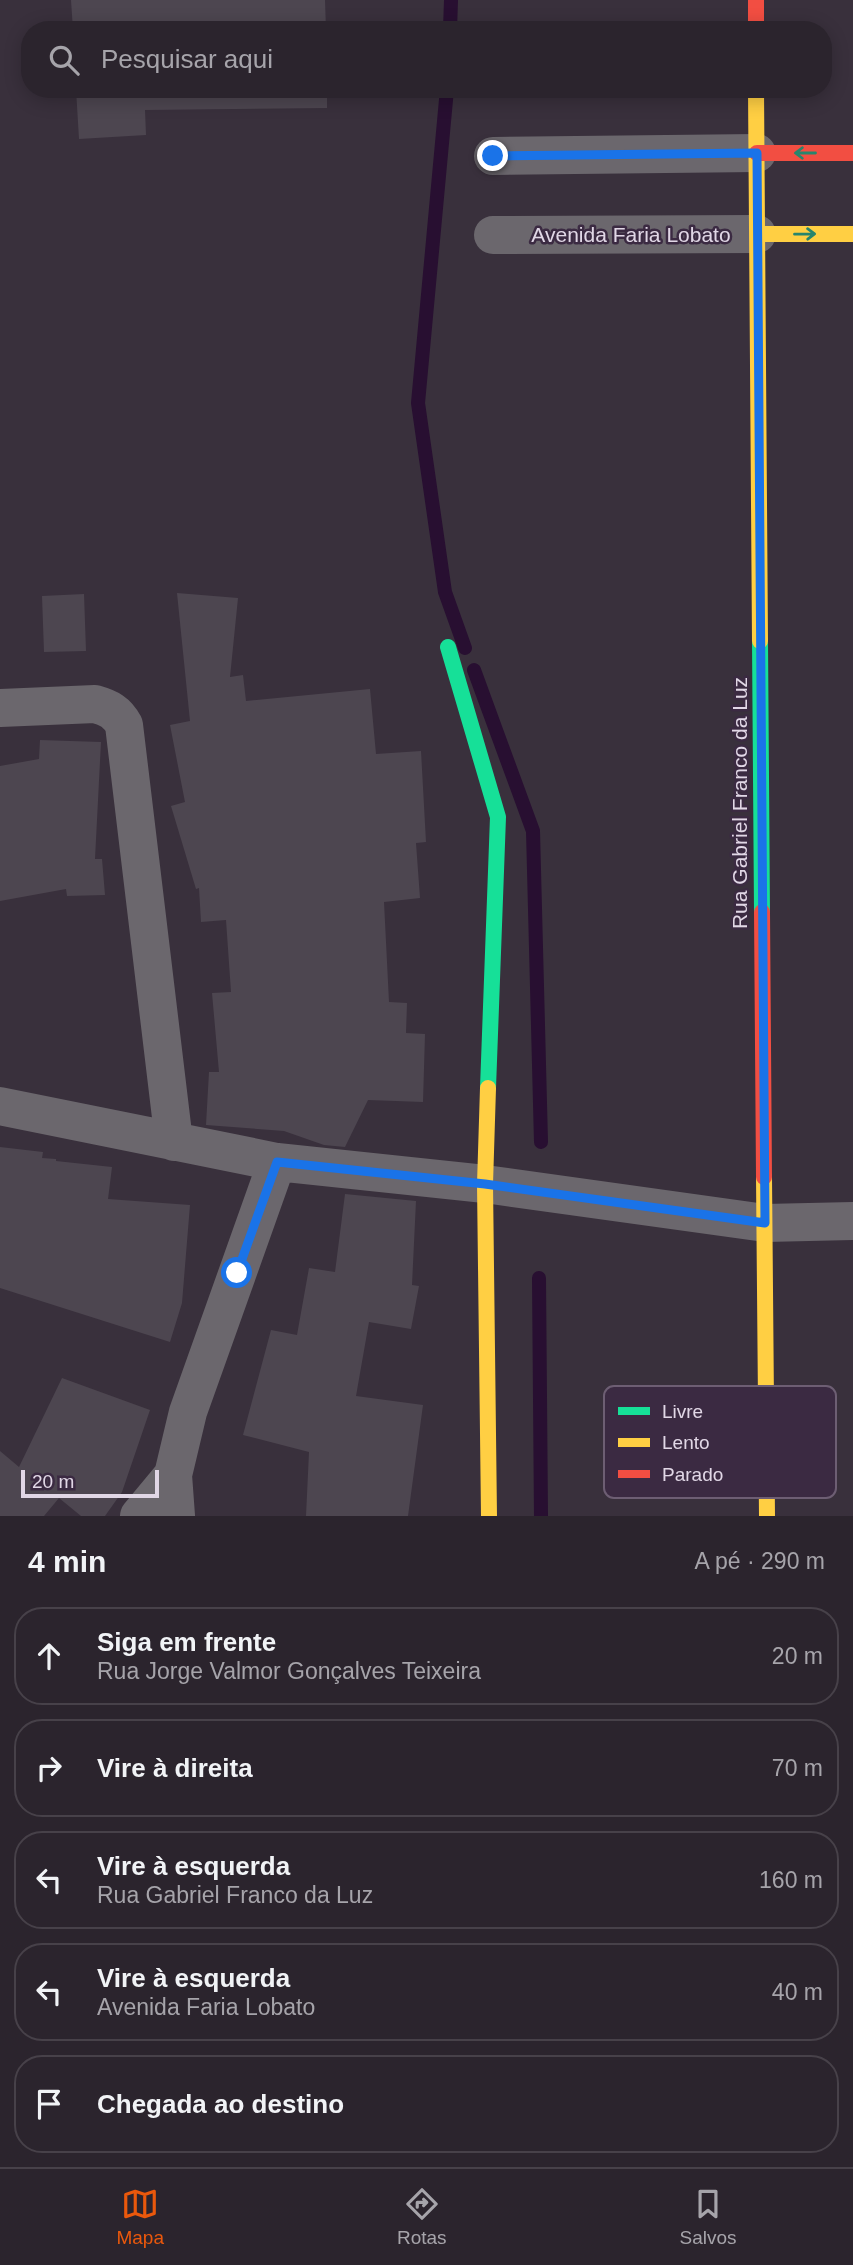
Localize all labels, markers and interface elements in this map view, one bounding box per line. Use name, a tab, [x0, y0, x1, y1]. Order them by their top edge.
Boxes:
search box	[21, 21, 832, 98]
icon: search	[45, 41, 83, 79]
text: Pesquisar aqui	[101, 44, 273, 74]
route end	[477, 140, 508, 171]
one-way arrow	[794, 146, 817, 160]
street label: Avenida Faria Lobato	[531, 223, 731, 246]
one-way arrow	[793, 227, 816, 241]
street label: Rua Gabriel Franco da Luz	[728, 677, 751, 929]
route start	[221, 1257, 252, 1288]
legend	[604, 1386, 836, 1498]
text: Livre	[662, 1401, 703, 1422]
text: Lento	[662, 1432, 710, 1453]
text: Parado	[662, 1464, 723, 1485]
scale bar	[21, 1467, 159, 1499]
text: 20 m	[32, 1471, 74, 1492]
text: 4 min	[28, 1545, 106, 1578]
text: A pé · 290 m	[695, 1548, 825, 1574]
text: Siga em frente	[97, 1627, 276, 1657]
icon: ahead	[30, 1637, 68, 1675]
text: 20 m	[772, 1643, 823, 1669]
text: Rua Jorge Valmor Gonçalves Teixeira	[97, 1658, 481, 1684]
icon: right	[30, 1749, 68, 1787]
text: Vire à direita	[97, 1753, 253, 1783]
text: 70 m	[772, 1755, 823, 1781]
text: Vire à esquerda	[97, 1851, 290, 1881]
icon: left	[30, 1861, 68, 1899]
text: 160 m	[759, 1867, 823, 1893]
text: Rua Gabriel Franco da Luz	[97, 1882, 373, 1908]
text: Vire à esquerda	[97, 1963, 290, 1993]
icon: left	[30, 1973, 68, 2011]
text: 40 m	[772, 1979, 823, 2005]
text: Avenida Faria Lobato	[97, 1994, 315, 2020]
icon: arrive	[30, 2085, 68, 2123]
text: Chegada ao destino	[97, 2089, 344, 2119]
tab: Mapa	[116, 2185, 164, 2249]
tab: Rotas	[397, 2185, 447, 2249]
tab: Salvos	[679, 2185, 737, 2249]

